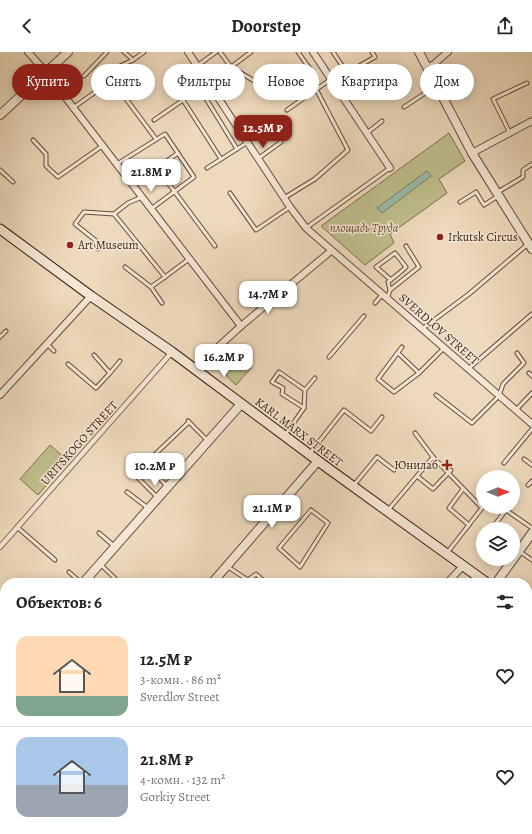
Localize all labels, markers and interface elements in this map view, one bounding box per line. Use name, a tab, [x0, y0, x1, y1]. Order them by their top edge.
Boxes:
text: Doorstep	[231, 14, 301, 38]
icon: back	[16, 15, 38, 37]
icon: share	[494, 15, 516, 37]
chip: Купить	[12, 64, 83, 100]
chip: Снять	[91, 64, 155, 100]
chip: Фильтры	[163, 64, 245, 100]
chip: Новое	[253, 64, 319, 100]
chip: Квартира	[327, 64, 412, 100]
chip: Дом	[420, 64, 474, 100]
pin: 12.5M ₽	[226, 115, 300, 149]
text: 12.5M ₽	[243, 119, 283, 136]
pin: 21.8M ₽	[114, 159, 188, 193]
text: 21.8M ₽	[131, 163, 171, 180]
park label: площадь Труда	[330, 220, 399, 236]
place label: Irkutsk Circus	[448, 229, 518, 245]
marker: Irkutsk Circus	[435, 232, 445, 242]
place label: Art Museum	[77, 237, 139, 253]
marker: Art Museum	[65, 240, 75, 250]
pin: 14.7M ₽	[231, 281, 305, 315]
text: 14.7M ₽	[248, 285, 288, 302]
street label: SVERDLOV STREET	[396, 290, 483, 369]
pin: 16.2M ₽	[187, 344, 261, 378]
text: 16.2M ₽	[204, 348, 244, 365]
street label: KARL MARX STREET	[252, 394, 346, 471]
street label: URITSKOGO STREET	[37, 397, 121, 488]
pin: 10.2M ₽	[118, 453, 192, 487]
text: 10.2M ₽	[135, 457, 175, 474]
place label: Юнилаб	[394, 457, 438, 473]
marker: Юнилаб	[441, 459, 453, 471]
north arrow	[476, 470, 520, 514]
map controls	[476, 470, 520, 566]
pin: 21.1M ₽	[235, 495, 309, 529]
text: 21.1M ₽	[253, 499, 291, 516]
button: layers	[476, 522, 520, 566]
text: Объектов: 6	[16, 591, 102, 614]
icon: filters	[494, 591, 516, 613]
text: 12.5M ₽	[140, 648, 192, 671]
icon: home	[48, 652, 96, 700]
icon: heart	[494, 665, 516, 687]
text: 3-комн. · 86 m²	[140, 671, 221, 688]
text: Sverdlov Street	[140, 688, 220, 705]
text: 21.8M ₽	[140, 748, 193, 771]
icon: home	[48, 753, 96, 801]
icon: heart	[494, 766, 516, 788]
text: 4-комн. · 132 m²	[140, 771, 225, 788]
text: Gorkiy Street	[140, 788, 210, 805]

